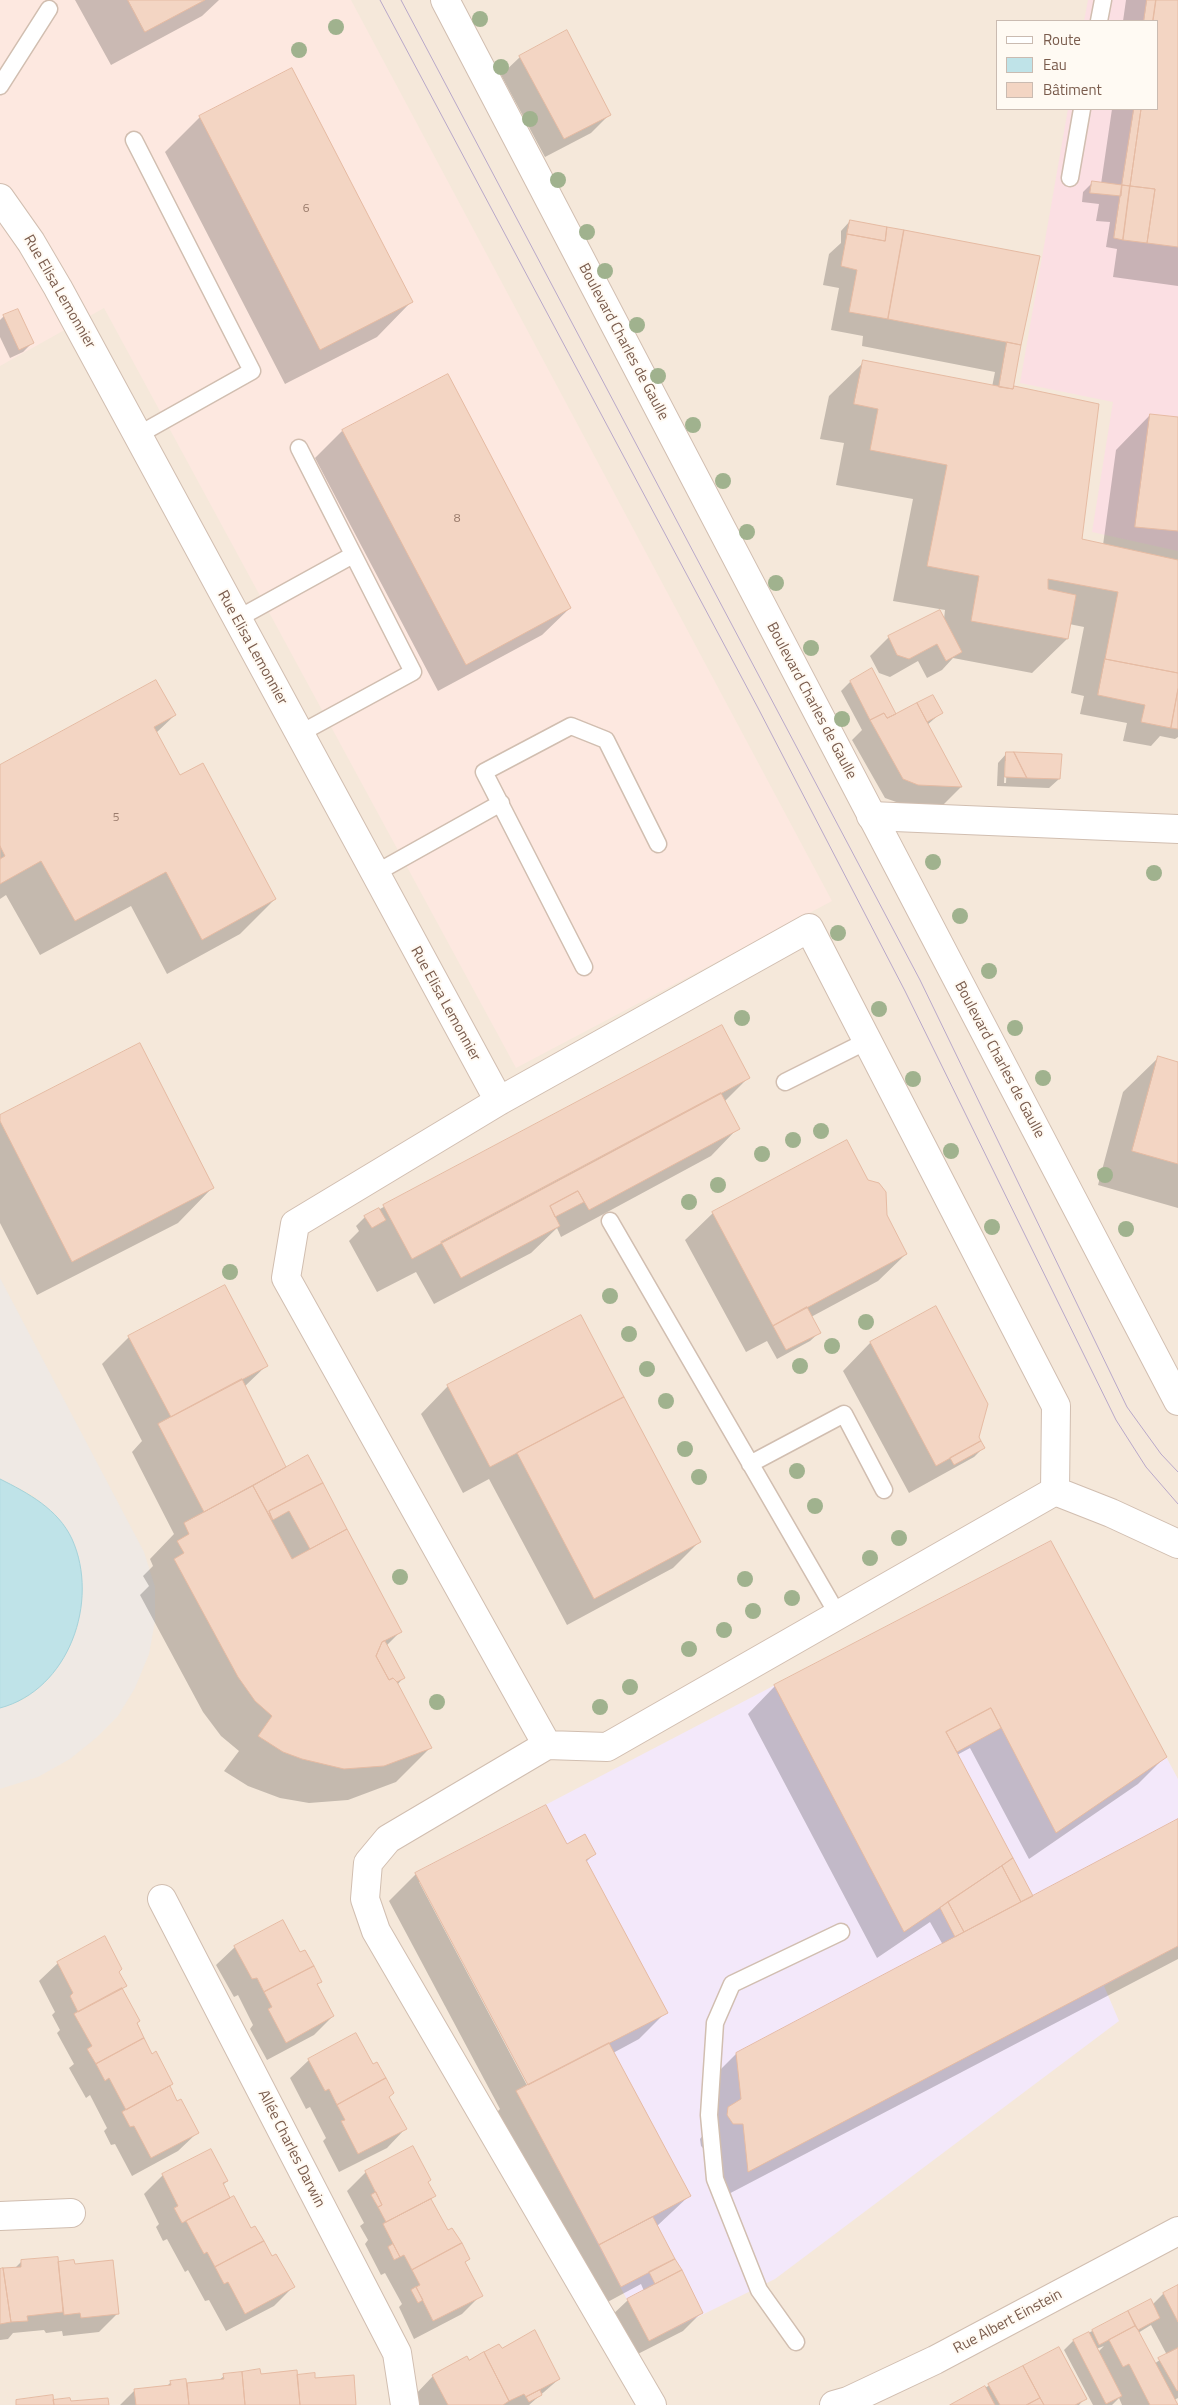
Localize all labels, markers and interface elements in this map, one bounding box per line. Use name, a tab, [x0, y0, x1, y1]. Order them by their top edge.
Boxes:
legend	[996, 20, 1158, 110]
text: Route	[1043, 28, 1081, 51]
text: Eau	[1043, 53, 1067, 76]
text: Bâtiment	[1043, 78, 1102, 101]
house number: 6	[303, 202, 309, 216]
street label: Rue Elisa Lemonnier	[19, 232, 99, 352]
street label: Boulevard Charles de Gaulle	[574, 260, 672, 424]
house number: 8	[454, 512, 460, 526]
street label: Rue Elisa Lemonnier	[213, 588, 291, 708]
street label: Boulevard Charles de Gaulle	[762, 619, 860, 783]
house number: 5	[113, 811, 119, 825]
street label: Rue Elisa Lemonnier	[406, 944, 484, 1064]
street label: Boulevard Charles de Gaulle	[950, 978, 1048, 1142]
street label: Allée Charles Darwin	[254, 2087, 328, 2211]
street label: Rue Albert Einstein	[951, 2286, 1065, 2358]

